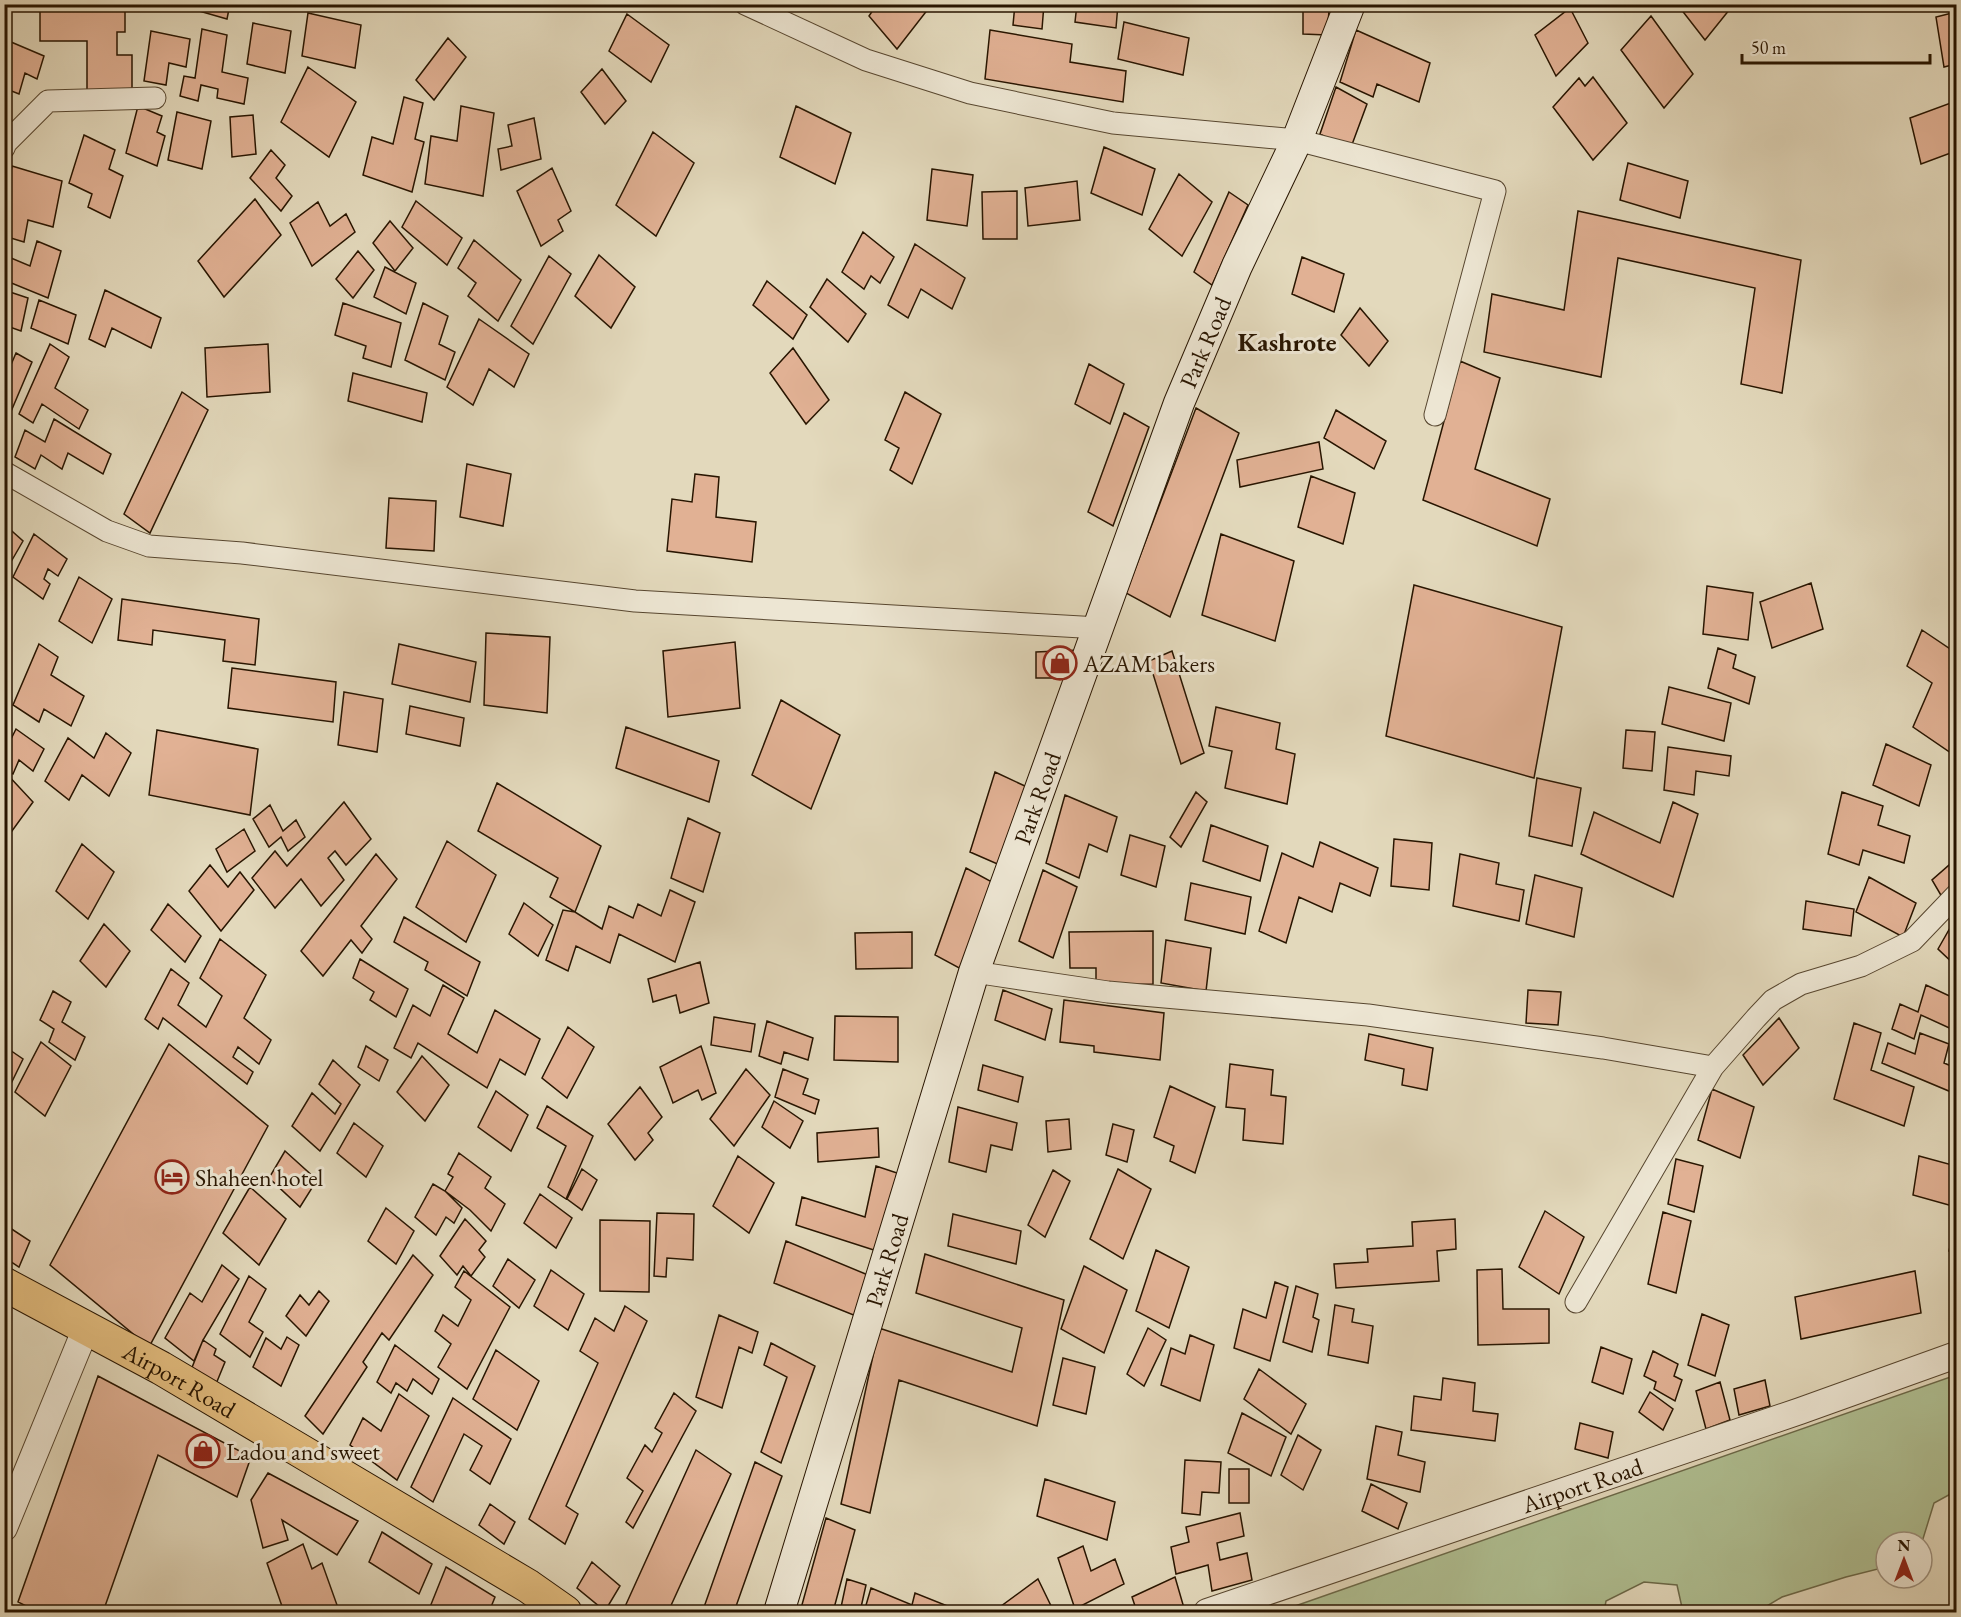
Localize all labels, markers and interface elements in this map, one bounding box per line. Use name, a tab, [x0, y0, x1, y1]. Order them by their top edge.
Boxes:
scale bar	[1742, 27, 1930, 65]
text: 50 m	[1751, 36, 1786, 59]
street label: Park Road	[1172, 291, 1238, 392]
district label: Kashrote	[1237, 325, 1337, 359]
shop icon: AZAM bakers	[1042, 645, 1078, 681]
place label: AZAM bakers	[1082, 648, 1215, 679]
street label: Park Road	[1006, 747, 1068, 848]
hotel icon: Shaheen hotel	[154, 1159, 190, 1195]
place label: Shaheen hotel	[195, 1162, 324, 1193]
street label: Park Road	[857, 1209, 915, 1310]
street label: Airport Road	[117, 1335, 242, 1425]
shop icon: Ladou and sweet	[185, 1433, 221, 1469]
place label: Ladou and sweet	[226, 1436, 380, 1467]
street label: Airport Road	[1517, 1450, 1647, 1520]
north arrow	[1874, 1530, 1934, 1590]
text: N	[1898, 1535, 1911, 1556]

